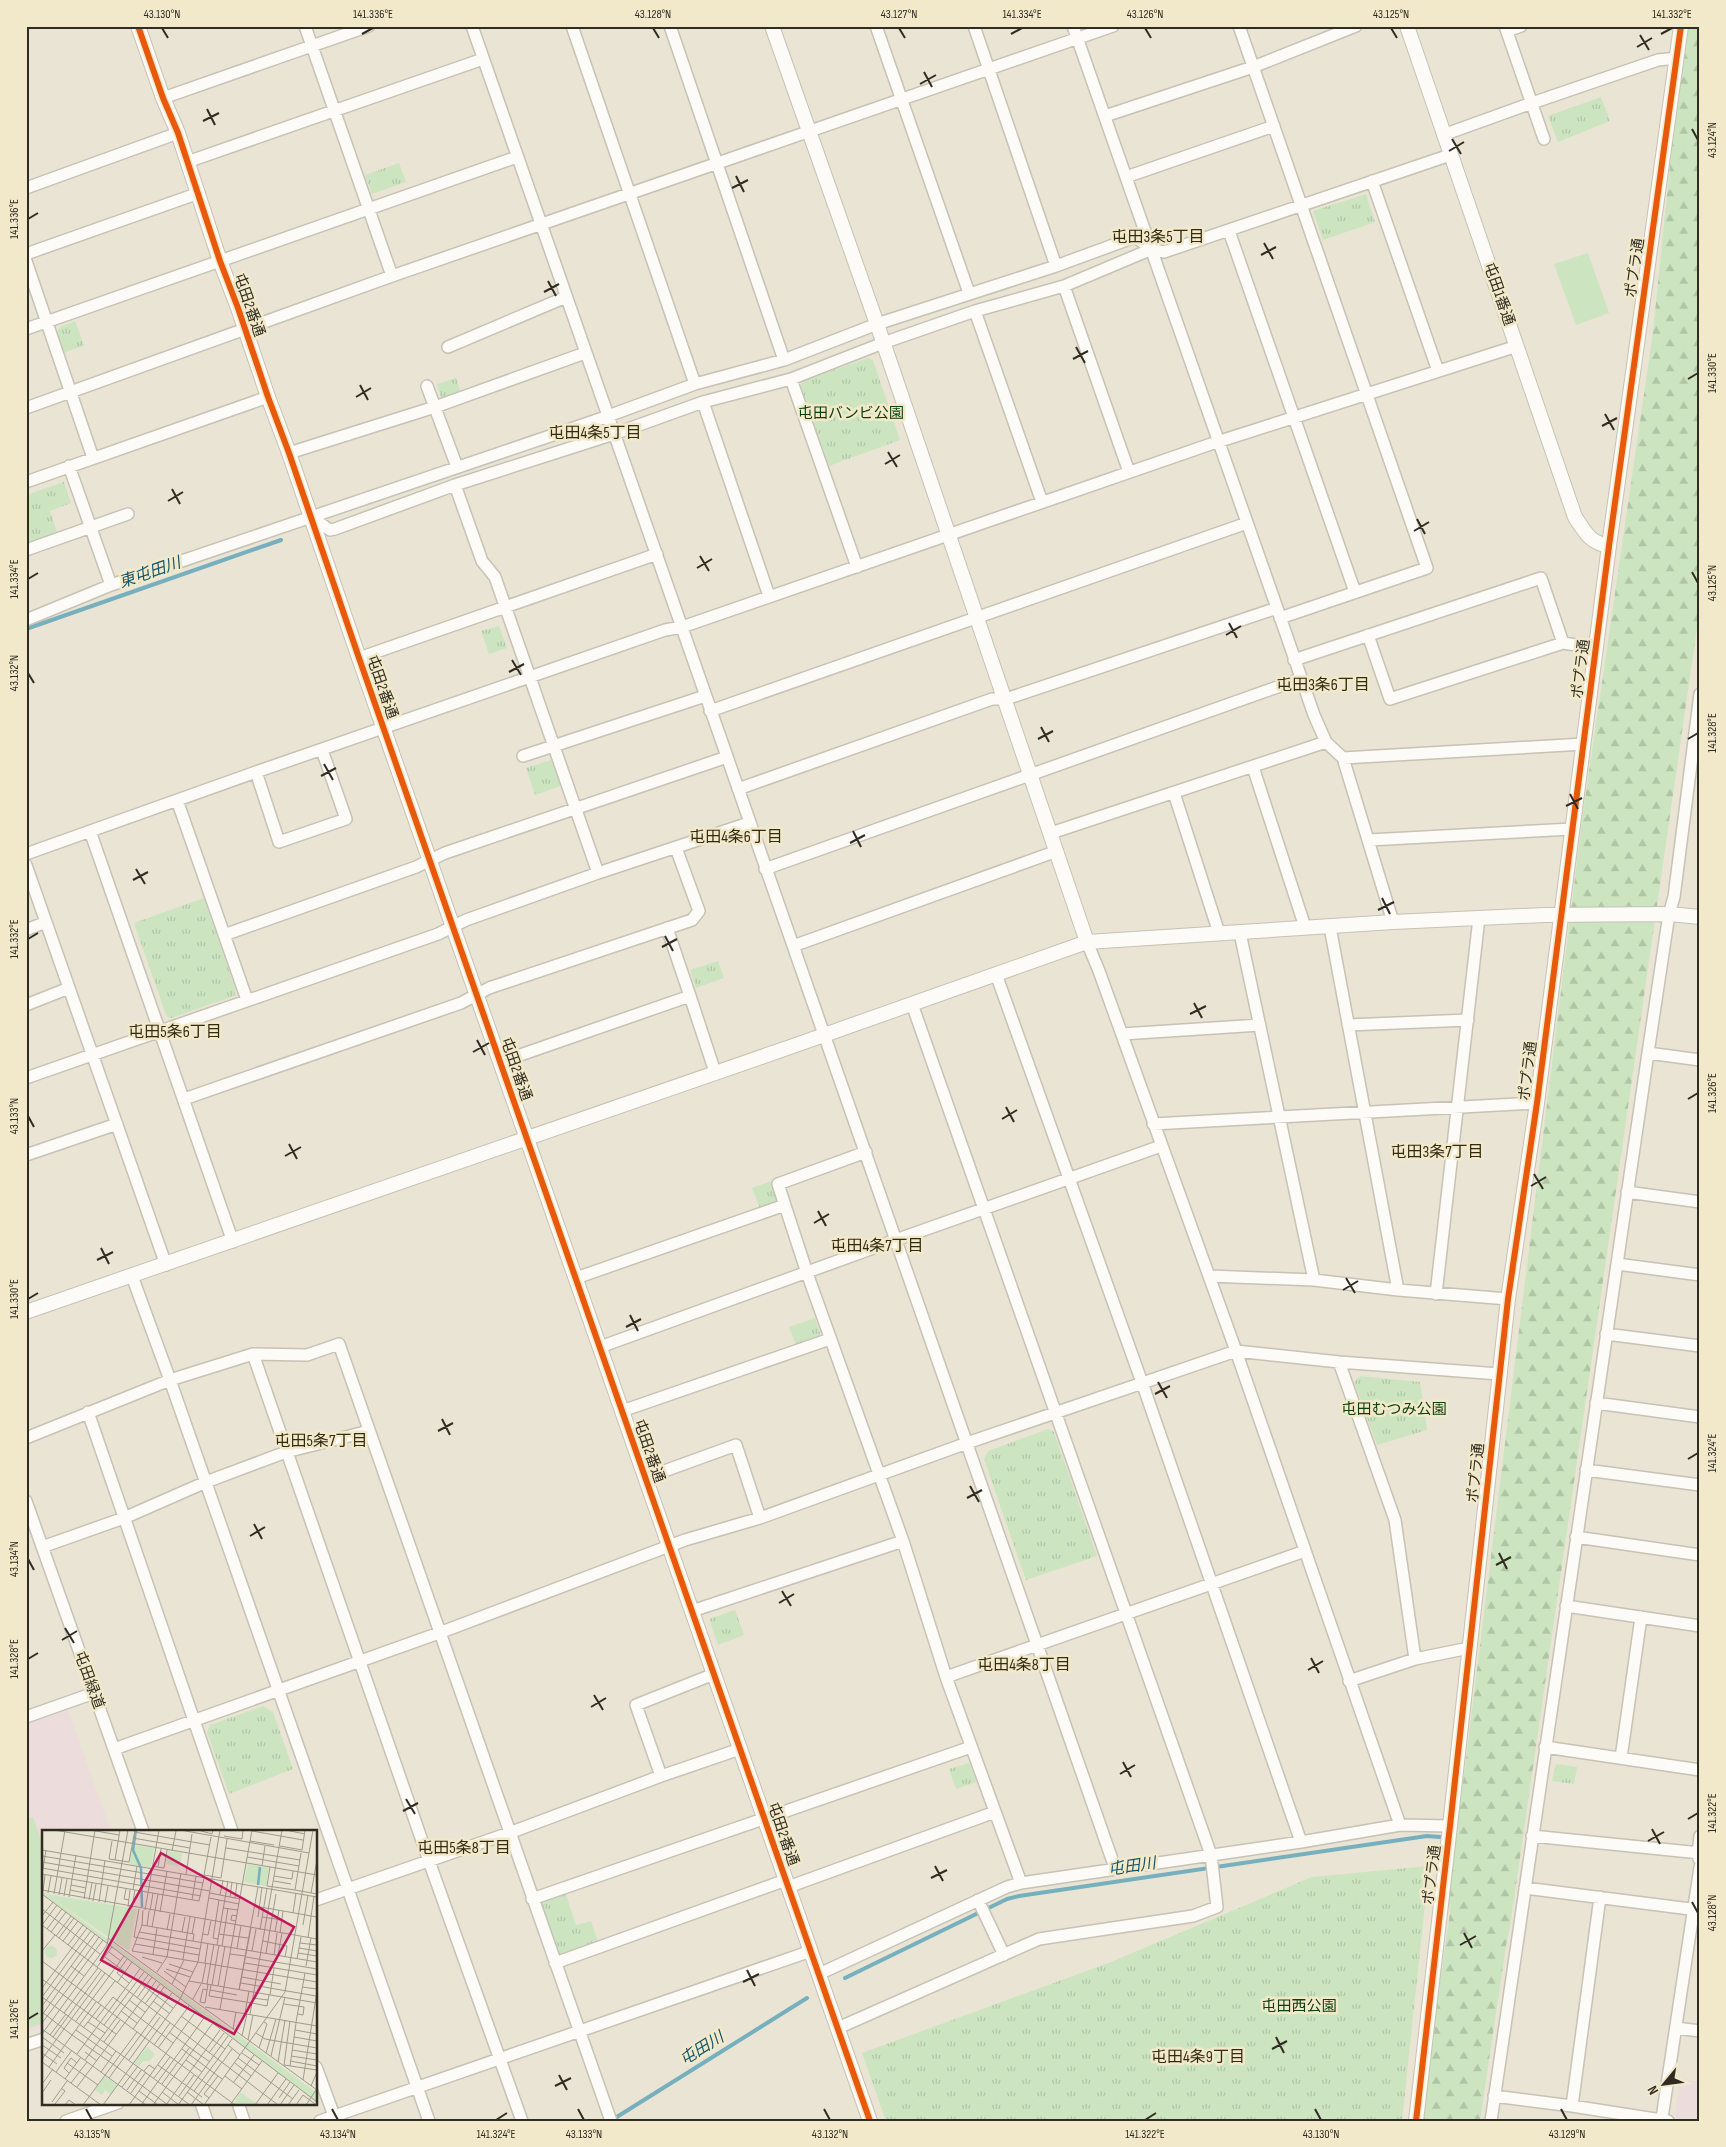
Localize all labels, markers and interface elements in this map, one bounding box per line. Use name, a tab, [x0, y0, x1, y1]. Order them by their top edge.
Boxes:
text: 43.130°N	[144, 7, 180, 22]
text: 141.336°E	[353, 7, 393, 22]
text: 43.128°N	[635, 7, 671, 22]
text: 43.127°N	[881, 7, 917, 22]
text: 141.334°E	[1002, 7, 1042, 22]
text: 43.126°N	[1127, 7, 1163, 22]
text: 43.125°N	[1373, 7, 1409, 22]
text: 141.332°E	[1652, 7, 1692, 22]
text: 43.124°N	[1705, 122, 1720, 158]
text: 141.336°E	[7, 199, 22, 239]
district label: 屯田3条5丁目	[1111, 228, 1205, 247]
street label: ポプラ通	[1621, 237, 1649, 299]
street label: 屯田1番通	[1479, 260, 1519, 328]
street label: 屯田2番通	[229, 271, 269, 339]
text: 141.330°E	[1705, 353, 1720, 393]
park label: 屯田バンビ公園	[798, 404, 904, 423]
district label: 屯田4条5丁目	[548, 424, 642, 443]
water label: 東屯田川	[117, 553, 185, 592]
text: 141.334°E	[7, 559, 22, 599]
text: 43.125°N	[1705, 565, 1720, 601]
street label: ポプラ通	[1568, 638, 1594, 700]
street label: 屯田2番通	[362, 653, 402, 721]
text: 43.132°N	[7, 655, 22, 691]
district label: 屯田3条6丁目	[1276, 676, 1370, 695]
text: 141.328°E	[1705, 713, 1720, 753]
district label: 屯田4条6丁目	[689, 828, 783, 847]
text: 141.332°E	[7, 919, 22, 959]
district label: 屯田5条6丁目	[128, 1023, 222, 1042]
street label: 屯田2番通	[496, 1035, 536, 1103]
street label: ポプラ通	[1515, 1040, 1541, 1102]
text: 141.326°E	[1705, 1073, 1720, 1113]
text: 43.133°N	[7, 1098, 22, 1134]
district label: 屯田3条7丁目	[1390, 1143, 1484, 1162]
district label: 屯田4条7丁目	[830, 1237, 924, 1256]
text: 141.330°E	[7, 1279, 22, 1319]
park label: 屯田むつみ公園	[1341, 1400, 1447, 1419]
street label: 屯田2番通	[629, 1417, 669, 1485]
district label: 屯田5条7丁目	[275, 1432, 367, 1451]
text: 141.324°E	[1705, 1433, 1720, 1473]
street label: ポプラ通	[1463, 1442, 1489, 1504]
text: 43.134°N	[7, 1541, 22, 1577]
text: 141.328°E	[7, 1639, 22, 1679]
street label: 屯田緑道	[70, 1649, 108, 1711]
district label: 屯田4条8丁目	[977, 1656, 1071, 1675]
text: 141.322°E	[1705, 1793, 1720, 1833]
street label: 屯田2番通	[763, 1800, 803, 1868]
inset map	[42, 1830, 318, 2104]
district label: 屯田5条8丁目	[417, 1839, 511, 1858]
street label: ポプラ通	[1419, 1844, 1445, 1906]
water label: 屯田川	[1107, 1854, 1159, 1880]
text: 43.128°N	[1705, 1895, 1720, 1931]
park label: 屯田西公園	[1261, 1997, 1337, 2016]
text: 141.326°E	[7, 1999, 22, 2039]
water label: 屯田川	[677, 2027, 729, 2070]
district label: 屯田4条9丁目	[1151, 2048, 1245, 2067]
north arrow	[1638, 2060, 1688, 2110]
text: N	[1644, 2083, 1662, 2097]
text: 43.135°N	[74, 2127, 110, 2142]
text: 43.134°N	[320, 2127, 356, 2142]
text: 141.324°E	[476, 2127, 516, 2142]
text: 43.133°N	[566, 2127, 602, 2142]
text: 43.132°N	[812, 2127, 848, 2142]
text: 141.322°E	[1125, 2127, 1165, 2142]
text: 43.130°N	[1303, 2127, 1339, 2142]
text: 43.129°N	[1549, 2127, 1585, 2142]

